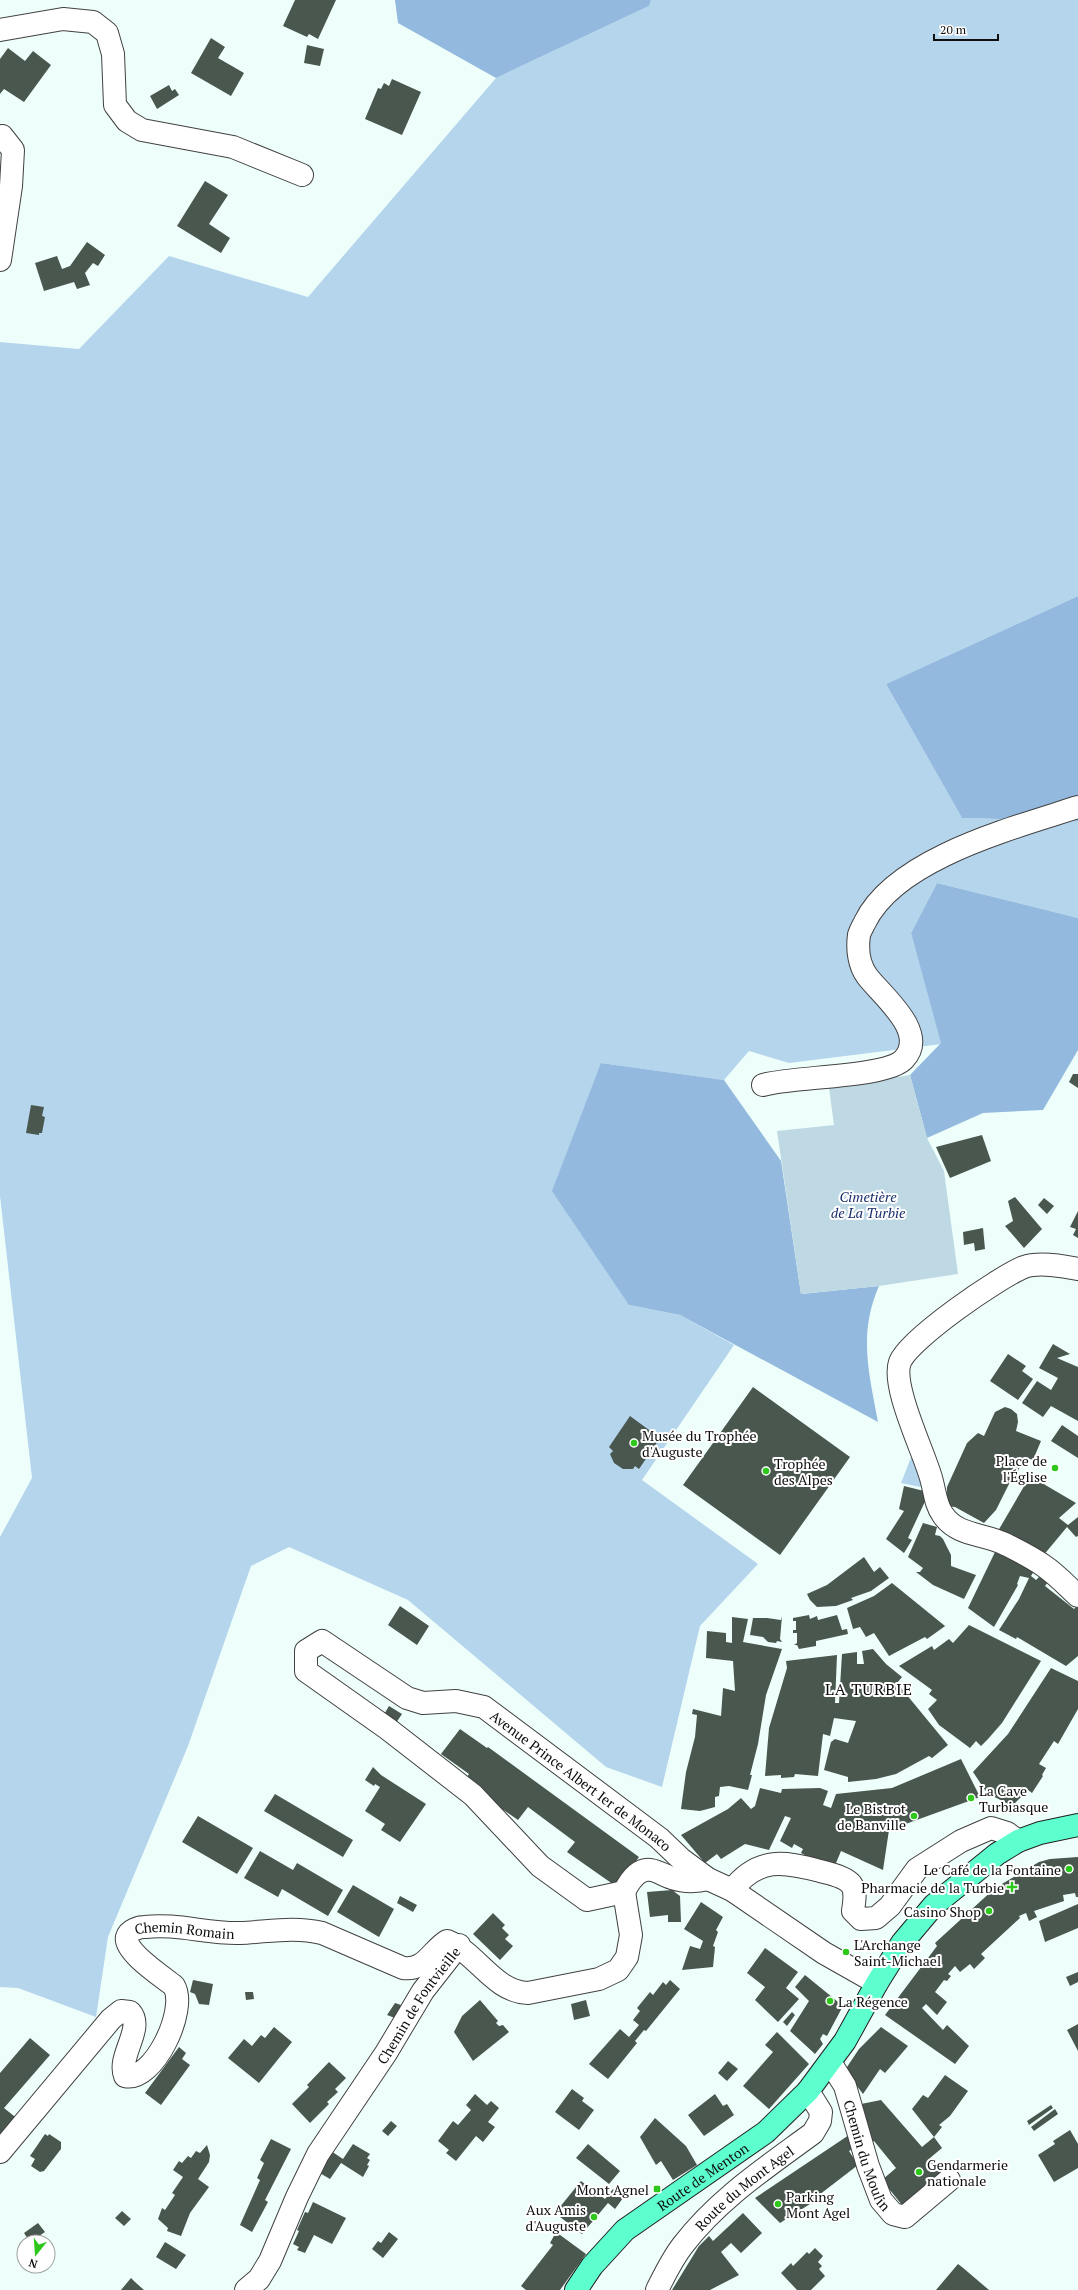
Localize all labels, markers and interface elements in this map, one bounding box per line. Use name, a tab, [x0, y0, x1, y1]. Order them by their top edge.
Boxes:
scale bar	[934, 16, 998, 42]
text: 20 m	[940, 22, 967, 37]
park label: Cimetière de La Turbie	[831, 1187, 906, 1222]
place label: Musée du Trophée d'Auguste	[642, 1426, 757, 1461]
marker: Musée du Trophée d'Auguste	[629, 1438, 639, 1448]
place label: Place de l'Église	[996, 1451, 1047, 1486]
place label: Trophée des Alpes	[774, 1454, 833, 1489]
marker: Place de l'Église	[1050, 1463, 1060, 1473]
marker: Trophée des Alpes	[761, 1466, 771, 1476]
district label: LA TURBIE	[825, 1678, 913, 1700]
street label: Avenue Prince Albert Ier de Monaco	[487, 1706, 676, 1855]
place label: La Cave Turbiasque	[979, 1781, 1048, 1816]
marker: La Cave Turbiasque	[966, 1793, 976, 1803]
place label: Le Bistrot de Banville	[837, 1799, 907, 1834]
marker: Le Bistrot de Banville	[909, 1811, 919, 1821]
place label: Le Café de la Fontaine	[923, 1860, 1061, 1879]
marker: Le Café de la Fontaine	[1064, 1864, 1074, 1874]
place label: Pharmacie de la Turbie	[861, 1878, 1004, 1897]
marker: Pharmacie de la Turbie	[1007, 1882, 1017, 1892]
place label: Casino Shop	[904, 1902, 981, 1921]
marker: Casino Shop	[984, 1906, 994, 1916]
street label: Chemin Romain	[132, 1917, 236, 1943]
place label: L'Archange Saint-Michael	[854, 1935, 941, 1970]
street label: Chemin de Fontvieille	[372, 1942, 464, 2067]
marker: L'Archange Saint-Michael	[841, 1947, 851, 1957]
place label: La Régence	[838, 1992, 908, 2011]
marker: La Régence	[825, 1996, 835, 2006]
street label: Chemin du Moulin	[840, 2097, 896, 2215]
street label: Route de Menton	[653, 2137, 752, 2215]
street label: Route du Mont Agel	[690, 2141, 797, 2234]
place label: Gendarmerie nationale	[927, 2155, 1008, 2190]
marker: Gendarmerie nationale	[914, 2167, 924, 2177]
place label: Mont Agnel	[576, 2180, 649, 2199]
marker: Mont Agnel	[652, 2184, 662, 2194]
place label: Parking Mont Agel	[786, 2187, 850, 2222]
marker: Parking Mont Agel	[773, 2199, 783, 2209]
place label: Aux Amis d'Auguste	[526, 2200, 586, 2235]
marker: Aux Amis d'Auguste	[589, 2212, 599, 2222]
north arrow	[16, 2234, 56, 2274]
text: N	[26, 2255, 39, 2271]

